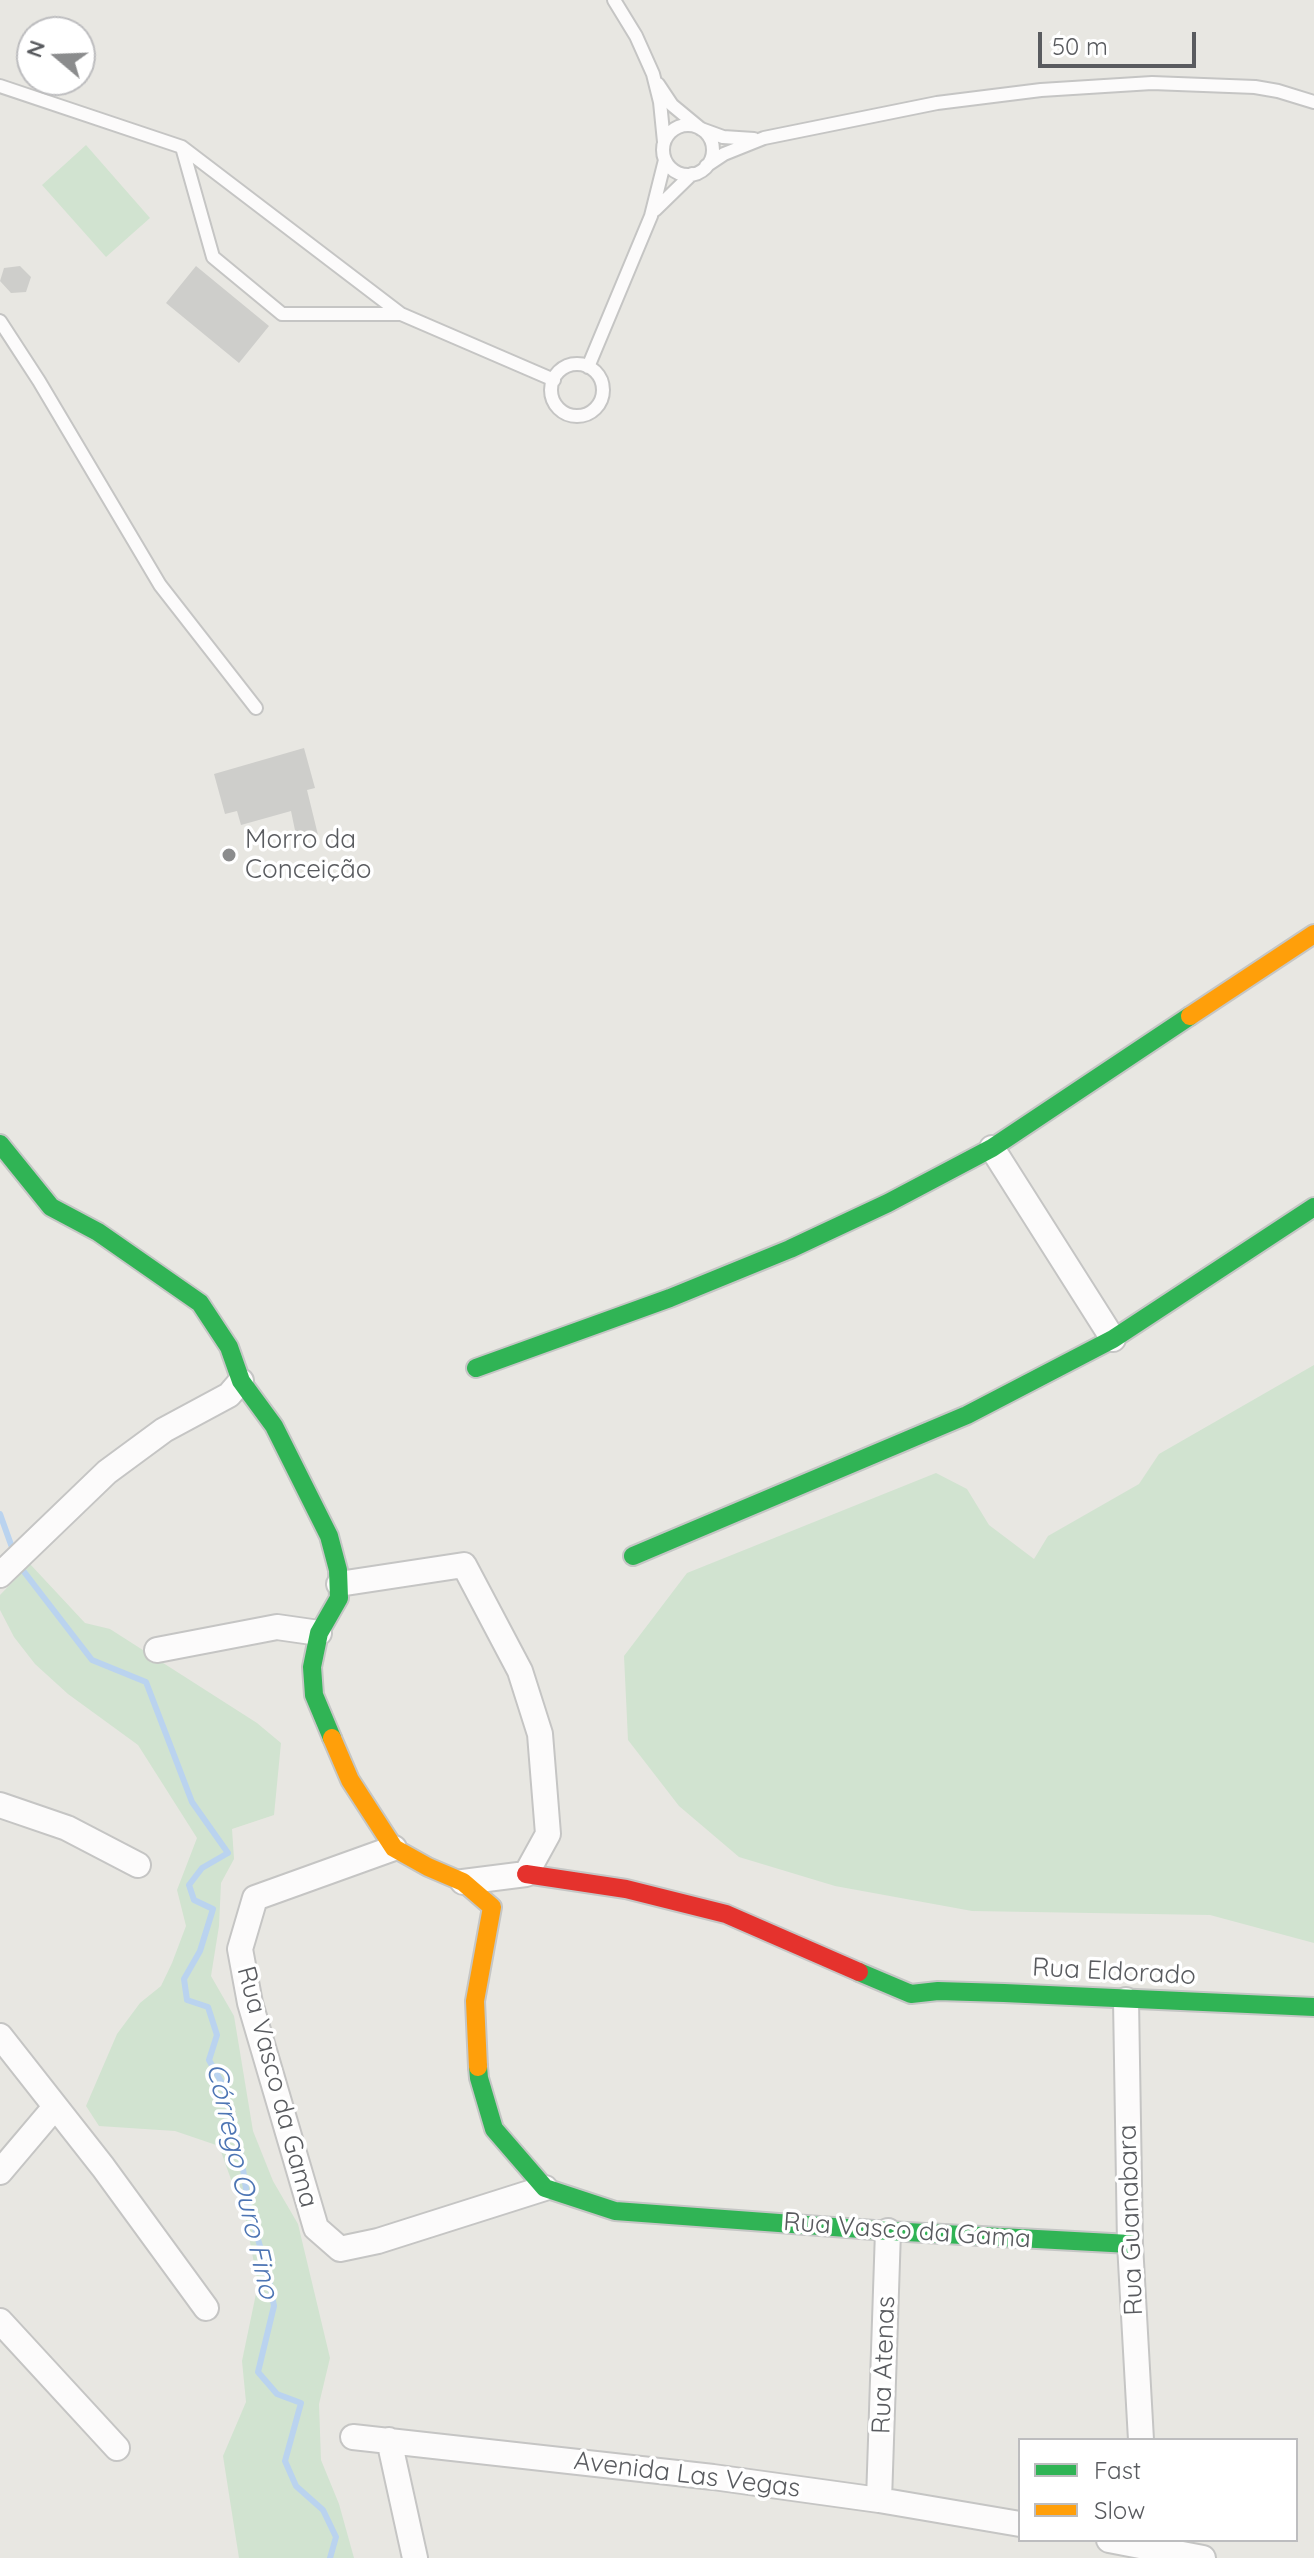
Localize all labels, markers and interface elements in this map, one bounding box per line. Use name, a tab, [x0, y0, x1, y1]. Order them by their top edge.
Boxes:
north arrow	[16, 16, 96, 96]
scale bar	[1042, 16, 1200, 66]
text: 50 m	[1052, 31, 1108, 61]
text: N	[19, 37, 51, 61]
place label: Morro da Conceição	[245, 824, 371, 886]
marker: Morro da Conceição	[220, 846, 238, 864]
street label: Rua Eldorado	[1031, 1952, 1197, 1992]
street label: Rua Vasco da Gama	[230, 1963, 324, 2211]
water label: Córrego Ouro Fino	[199, 2060, 285, 2302]
street label: Rua Guanabara	[1112, 2124, 1150, 2316]
street label: Rua Vasco da Gama	[782, 2207, 1032, 2255]
street label: Rua Atenas	[866, 2296, 902, 2434]
legend	[1018, 2438, 1298, 2542]
street label: Avenida Las Vegas	[572, 2446, 802, 2504]
text: Fast	[1094, 2455, 1141, 2485]
text: Slow	[1094, 2495, 1145, 2525]

